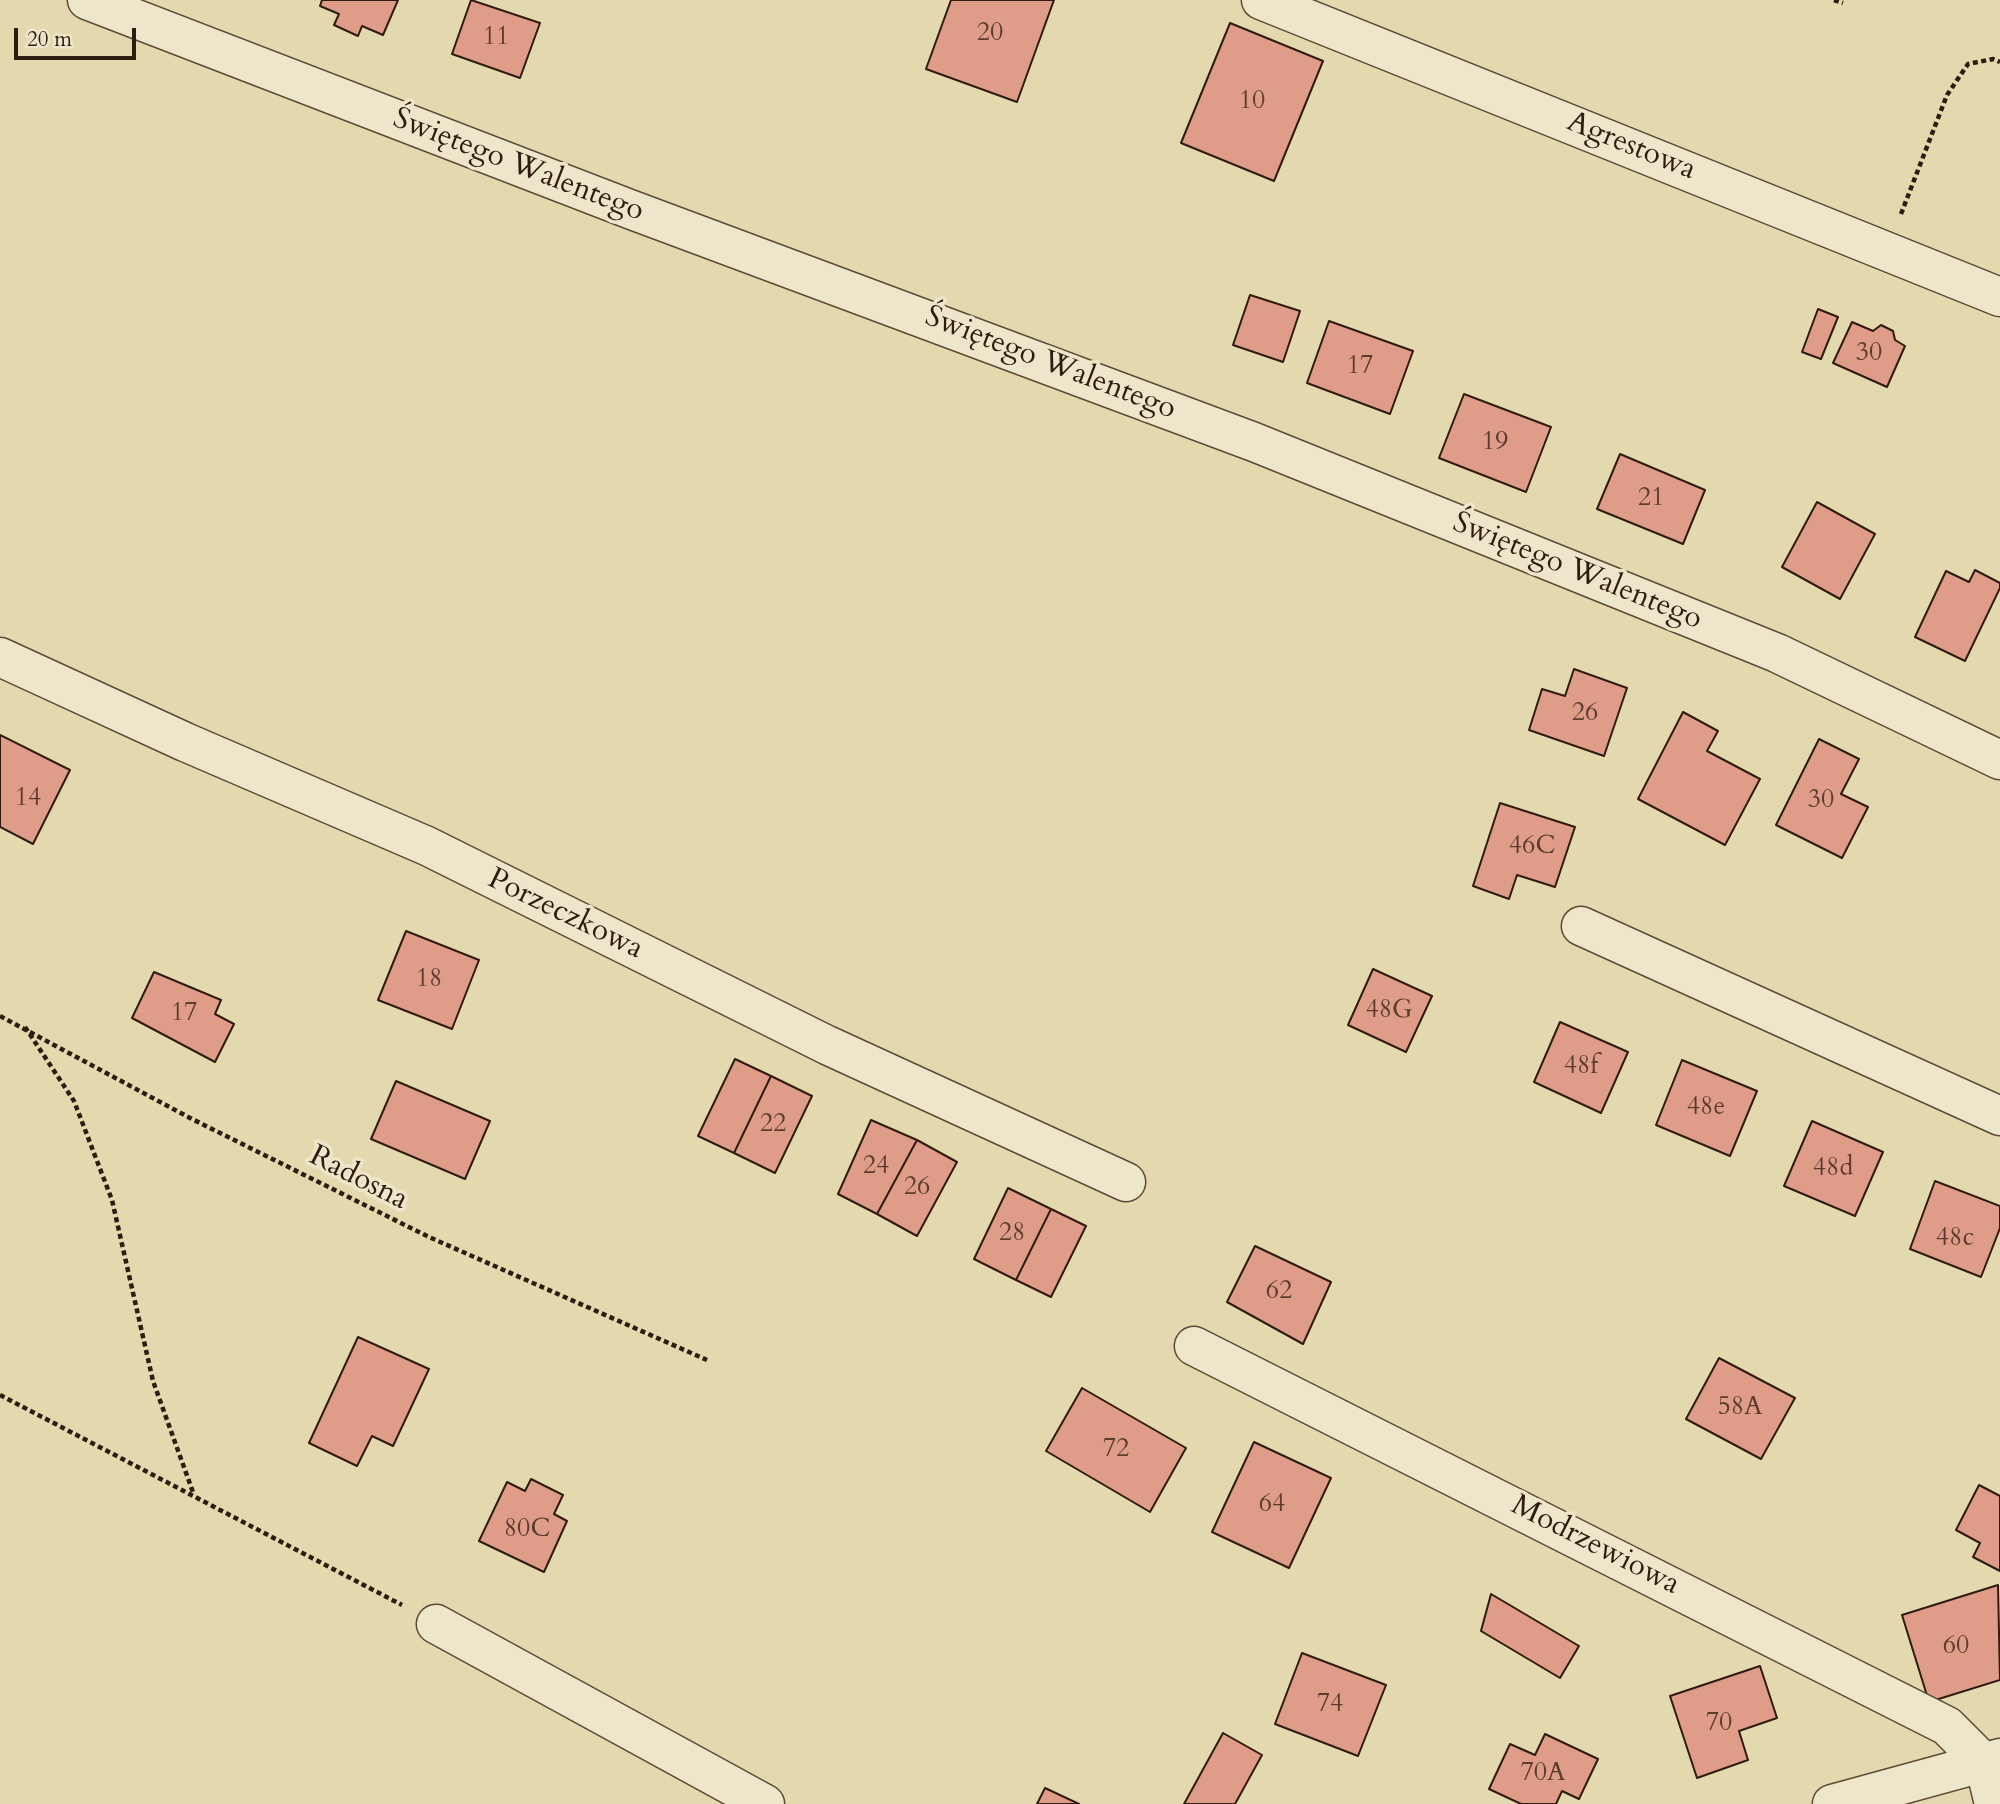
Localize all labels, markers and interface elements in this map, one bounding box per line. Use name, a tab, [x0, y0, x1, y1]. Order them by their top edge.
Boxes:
scale bar	[18, 14, 140, 58]
house number: 20	[977, 18, 1003, 50]
house number: 11	[483, 22, 509, 54]
text: 20 m	[27, 25, 72, 54]
house number: 10	[1239, 86, 1265, 118]
street label: Świętego Walentego	[387, 102, 649, 230]
street label: Agrestowa	[1561, 105, 1701, 189]
street label: Świętego Walentego	[919, 300, 1181, 428]
house number: 30	[1856, 338, 1882, 370]
house number: 17	[1347, 351, 1373, 383]
house number: 19	[1482, 427, 1508, 459]
house number: 21	[1638, 483, 1664, 515]
street label: Świętego Walentego	[1447, 506, 1707, 638]
house number: 26	[1572, 698, 1598, 730]
house number: 14	[15, 783, 41, 815]
house number: 30	[1808, 785, 1834, 817]
house number: 46C	[1509, 831, 1555, 863]
street label: Porzeczkowa	[481, 862, 649, 968]
house number: 18	[416, 964, 442, 996]
house number: 48G	[1365, 995, 1413, 1027]
house number: 17	[171, 998, 197, 1030]
house number: 48f	[1564, 1051, 1598, 1083]
house number: 48e	[1687, 1092, 1725, 1124]
house number: 22	[760, 1109, 786, 1141]
street label: Radosna	[303, 1139, 413, 1219]
house number: 24	[863, 1151, 889, 1183]
house number: 48d	[1813, 1153, 1853, 1185]
house number: 26	[904, 1172, 930, 1204]
house number: 28	[999, 1218, 1025, 1250]
house number: 48c	[1936, 1223, 1974, 1255]
house number: 62	[1266, 1276, 1292, 1308]
house number: 58A	[1717, 1392, 1763, 1424]
house number: 72	[1103, 1434, 1129, 1466]
street label: Modrzewiowa	[1505, 1488, 1685, 1604]
house number: 64	[1259, 1489, 1285, 1521]
house number: 80C	[504, 1514, 550, 1546]
house number: 60	[1943, 1631, 1969, 1663]
house number: 74	[1317, 1689, 1343, 1721]
house number: 70	[1706, 1708, 1732, 1740]
house number: 70A	[1520, 1758, 1566, 1790]

